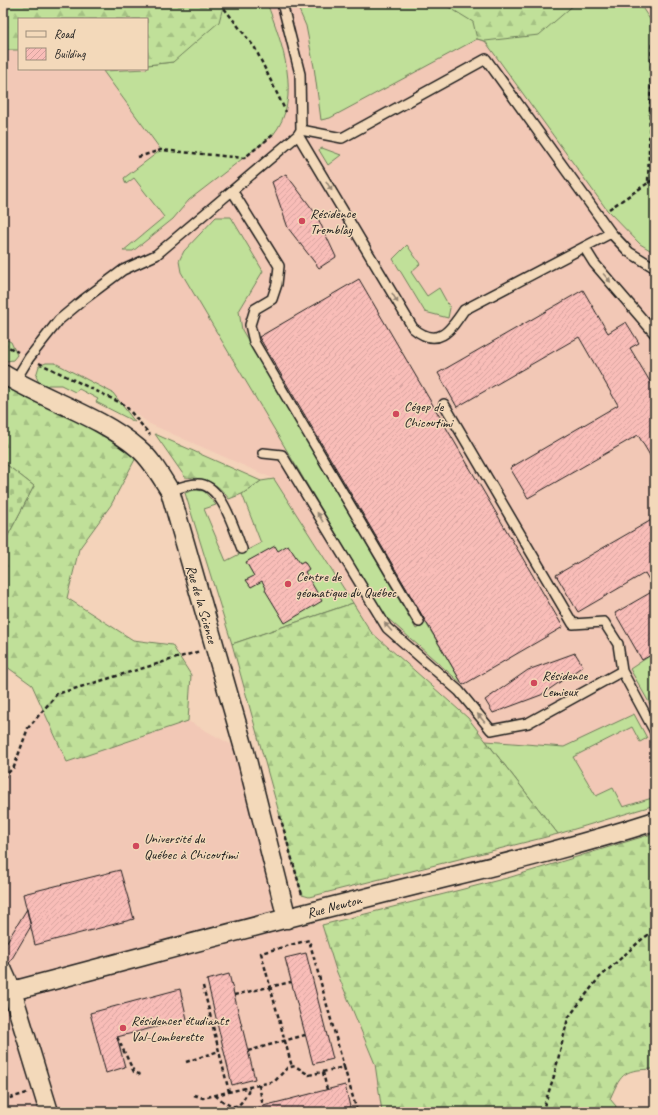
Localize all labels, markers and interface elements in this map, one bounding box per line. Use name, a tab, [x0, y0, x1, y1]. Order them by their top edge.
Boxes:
legend	[18, 18, 148, 70]
text: Road	[54, 26, 76, 42]
text: Building	[54, 46, 86, 62]
one-way arrow	[325, 181, 333, 191]
place label: Résidence Tremblay	[310, 205, 357, 238]
marker: Résidence Tremblay	[297, 216, 307, 226]
one-way arrow	[603, 273, 612, 283]
one-way arrow	[392, 292, 399, 304]
place label: Cégep de Chicoutimi	[404, 398, 455, 431]
marker: Cégep de Chicoutimi	[391, 409, 401, 419]
one-way arrow	[316, 512, 324, 522]
street label: Rue de la Science	[182, 563, 221, 647]
place label: Centre de géomatique du Québec	[296, 568, 397, 601]
marker: Centre de géomatique du Québec	[283, 579, 293, 589]
one-way arrow	[384, 622, 393, 633]
place label: Résidence Lemieux	[542, 667, 589, 700]
marker: Résidence Lemieux	[529, 678, 539, 688]
one-way arrow	[477, 712, 486, 723]
place label: Université du Québec à Chicoutimi	[144, 830, 240, 863]
marker: Université du Québec à Chicoutimi	[131, 841, 141, 851]
street label: Rue Newton	[305, 891, 364, 922]
place label: Résidences étudiants Val-Lomberette	[131, 1012, 230, 1045]
marker: Résidences étudiants Val-Lomberette	[118, 1023, 128, 1033]

